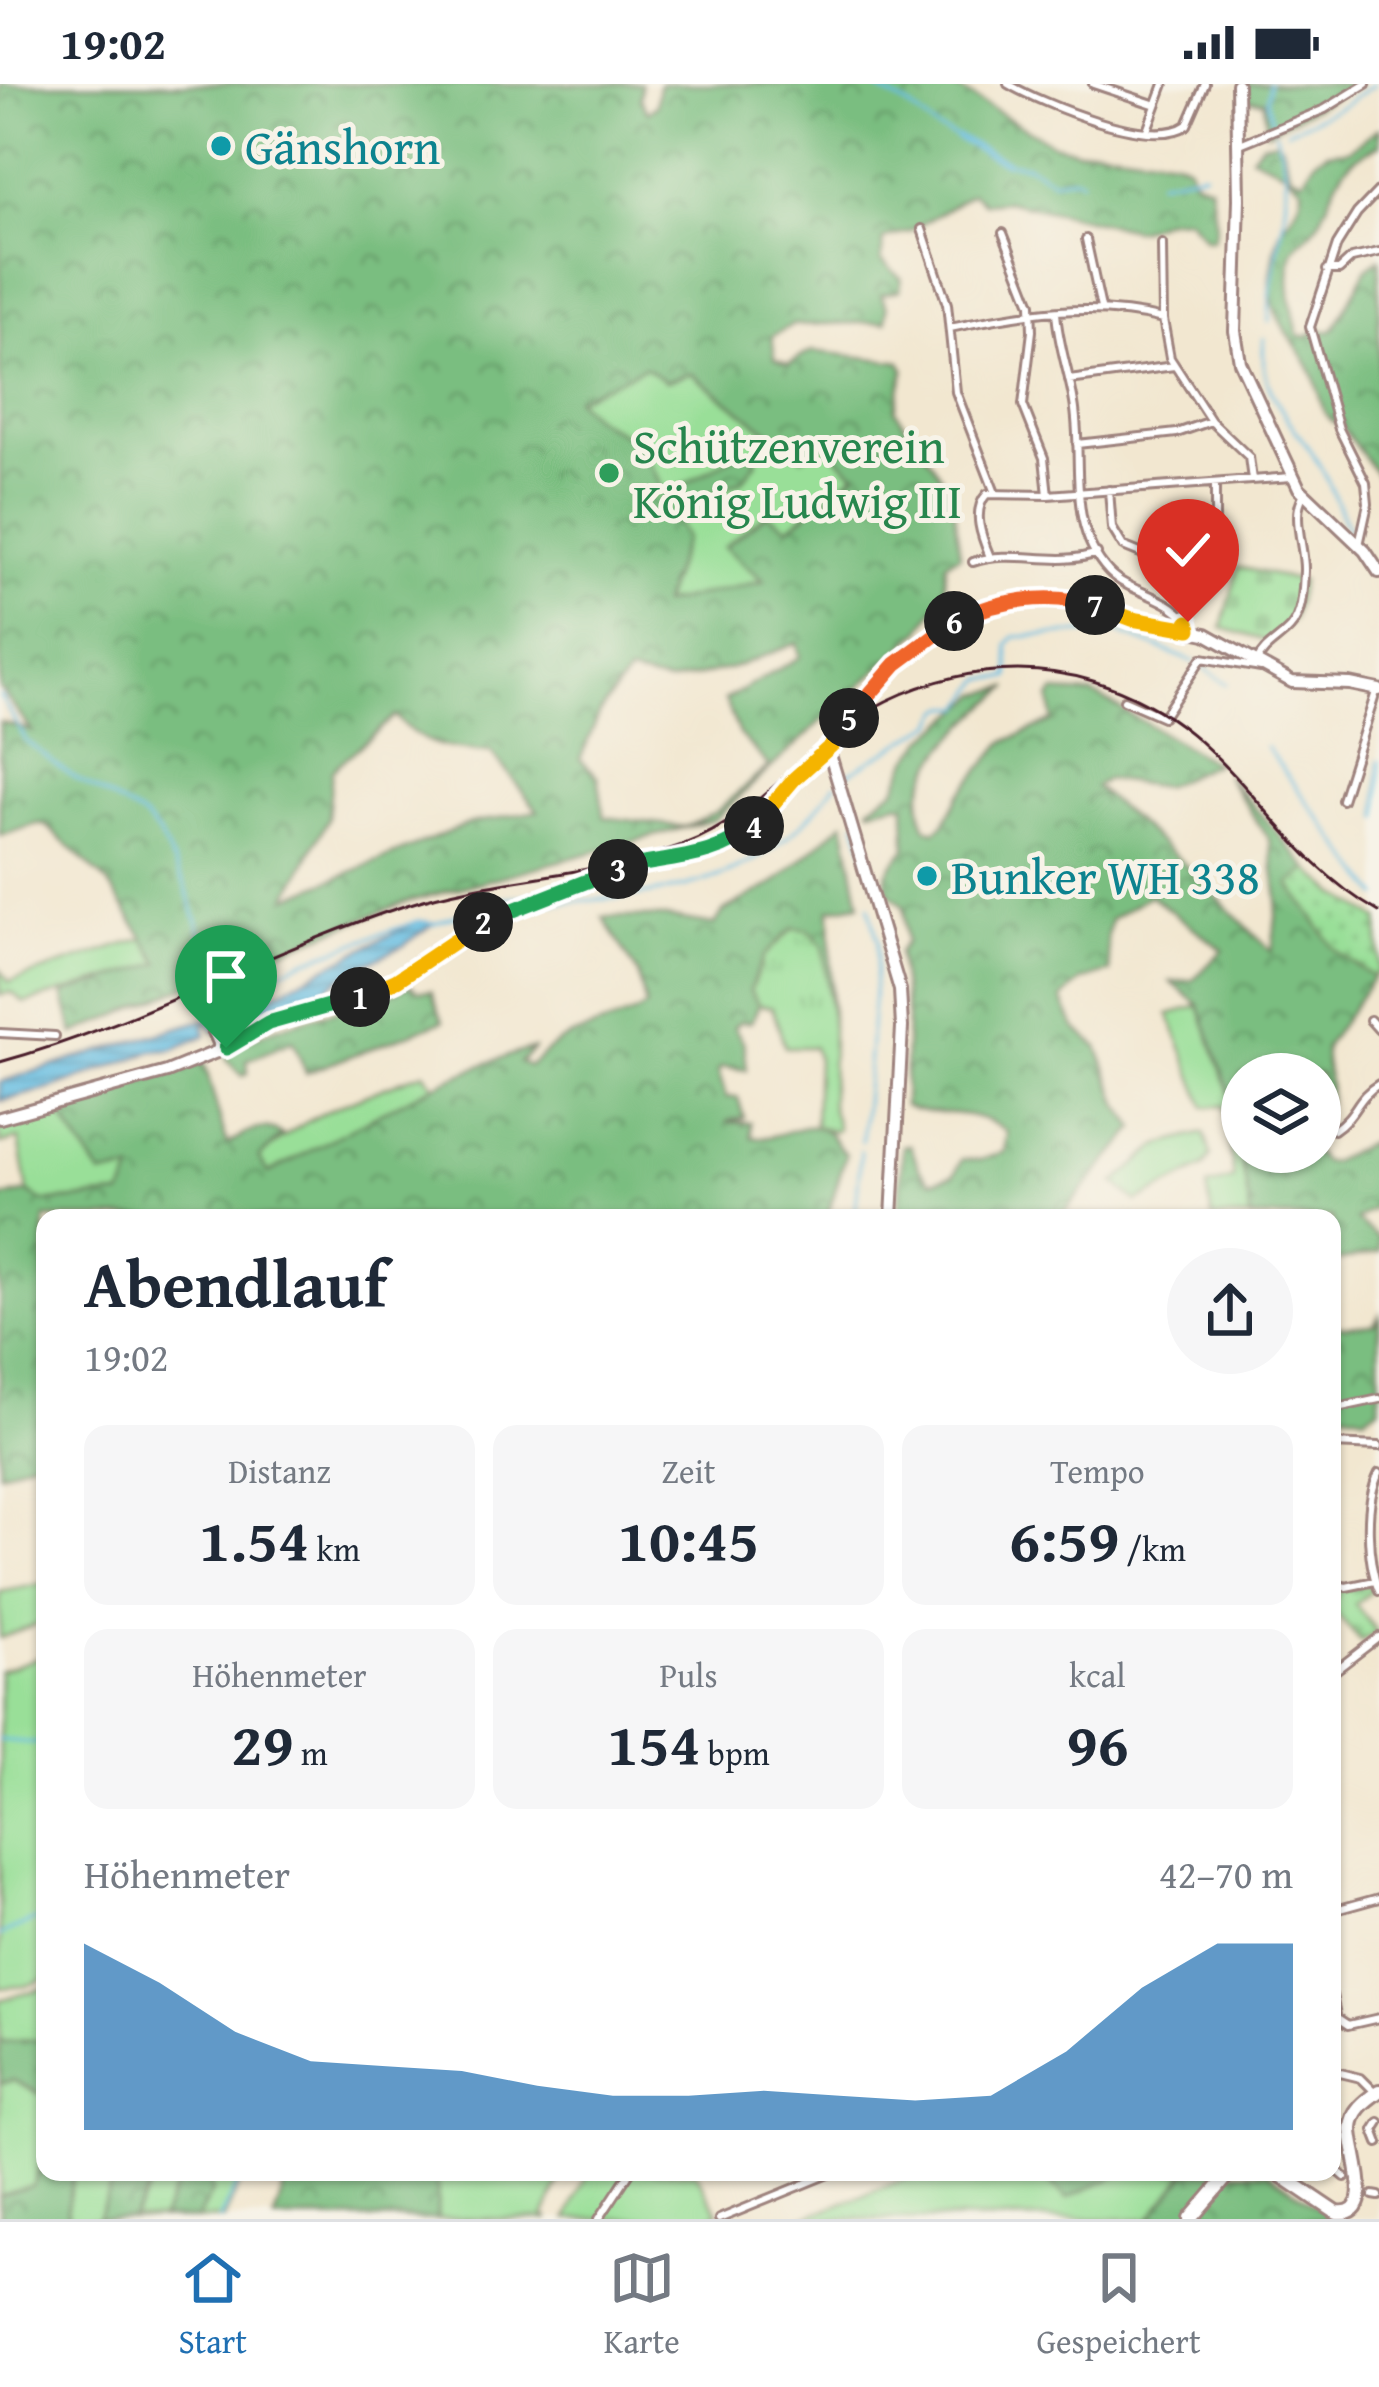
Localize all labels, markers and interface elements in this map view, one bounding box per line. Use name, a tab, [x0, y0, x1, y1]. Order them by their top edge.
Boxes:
text: 19:02	[60, 10, 166, 75]
place label: Gänshorn	[245, 111, 440, 182]
marker: Gänshorn	[208, 133, 234, 159]
place label: Schützenverein König Ludwig III	[633, 410, 962, 536]
marker: Schützenverein König Ludwig III	[596, 460, 622, 486]
pin	[1137, 499, 1239, 622]
icon: check	[1155, 517, 1221, 583]
pin: 7	[1065, 575, 1125, 635]
text: 7	[1086, 581, 1104, 629]
pin: 6	[924, 591, 984, 651]
text: 6	[945, 597, 963, 645]
pin: 5	[819, 688, 879, 748]
text: 5	[840, 694, 858, 742]
pin: 4	[724, 796, 784, 856]
text: 4	[745, 802, 763, 850]
pin: 3	[588, 839, 648, 899]
place label: Bunker WH 338	[951, 841, 1260, 912]
text: 3	[609, 845, 627, 893]
marker: Bunker WH 338	[914, 863, 940, 889]
pin: 2	[453, 892, 513, 952]
text: 2	[474, 898, 492, 946]
pin	[175, 925, 277, 1048]
icon: arrive	[193, 943, 259, 1009]
pin: 1	[330, 967, 390, 1027]
text: 1	[351, 973, 369, 1021]
map controls	[1221, 1053, 1341, 1173]
button: layers	[1221, 1053, 1341, 1173]
text: Abendlauf	[84, 1234, 387, 1331]
button: share	[1167, 1248, 1293, 1374]
text: 19:02	[84, 1328, 169, 1385]
text: Distanz	[228, 1447, 331, 1495]
text: Zeit	[662, 1447, 715, 1495]
text: Tempo	[1050, 1447, 1145, 1495]
text: 1.54	[199, 1495, 309, 1583]
text: 10:45	[618, 1495, 759, 1583]
text: 6:59	[1009, 1495, 1119, 1583]
text: km	[309, 1525, 360, 1573]
text: /km	[1119, 1525, 1186, 1573]
text: Höhenmeter	[192, 1651, 367, 1699]
text: Puls	[660, 1651, 717, 1699]
text: kcal	[1069, 1651, 1126, 1699]
text: 29	[231, 1699, 293, 1787]
text: 154	[607, 1699, 701, 1787]
text: 96	[1066, 1699, 1129, 1787]
text: m	[293, 1729, 328, 1777]
text: bpm	[701, 1729, 770, 1777]
text: Höhenmeter	[84, 1845, 290, 1902]
text: 42–70 m	[1159, 1845, 1293, 1902]
tab: Start	[178, 2245, 247, 2365]
tab: Karte	[604, 2245, 680, 2365]
tab: Gespeichert	[1037, 2245, 1201, 2365]

